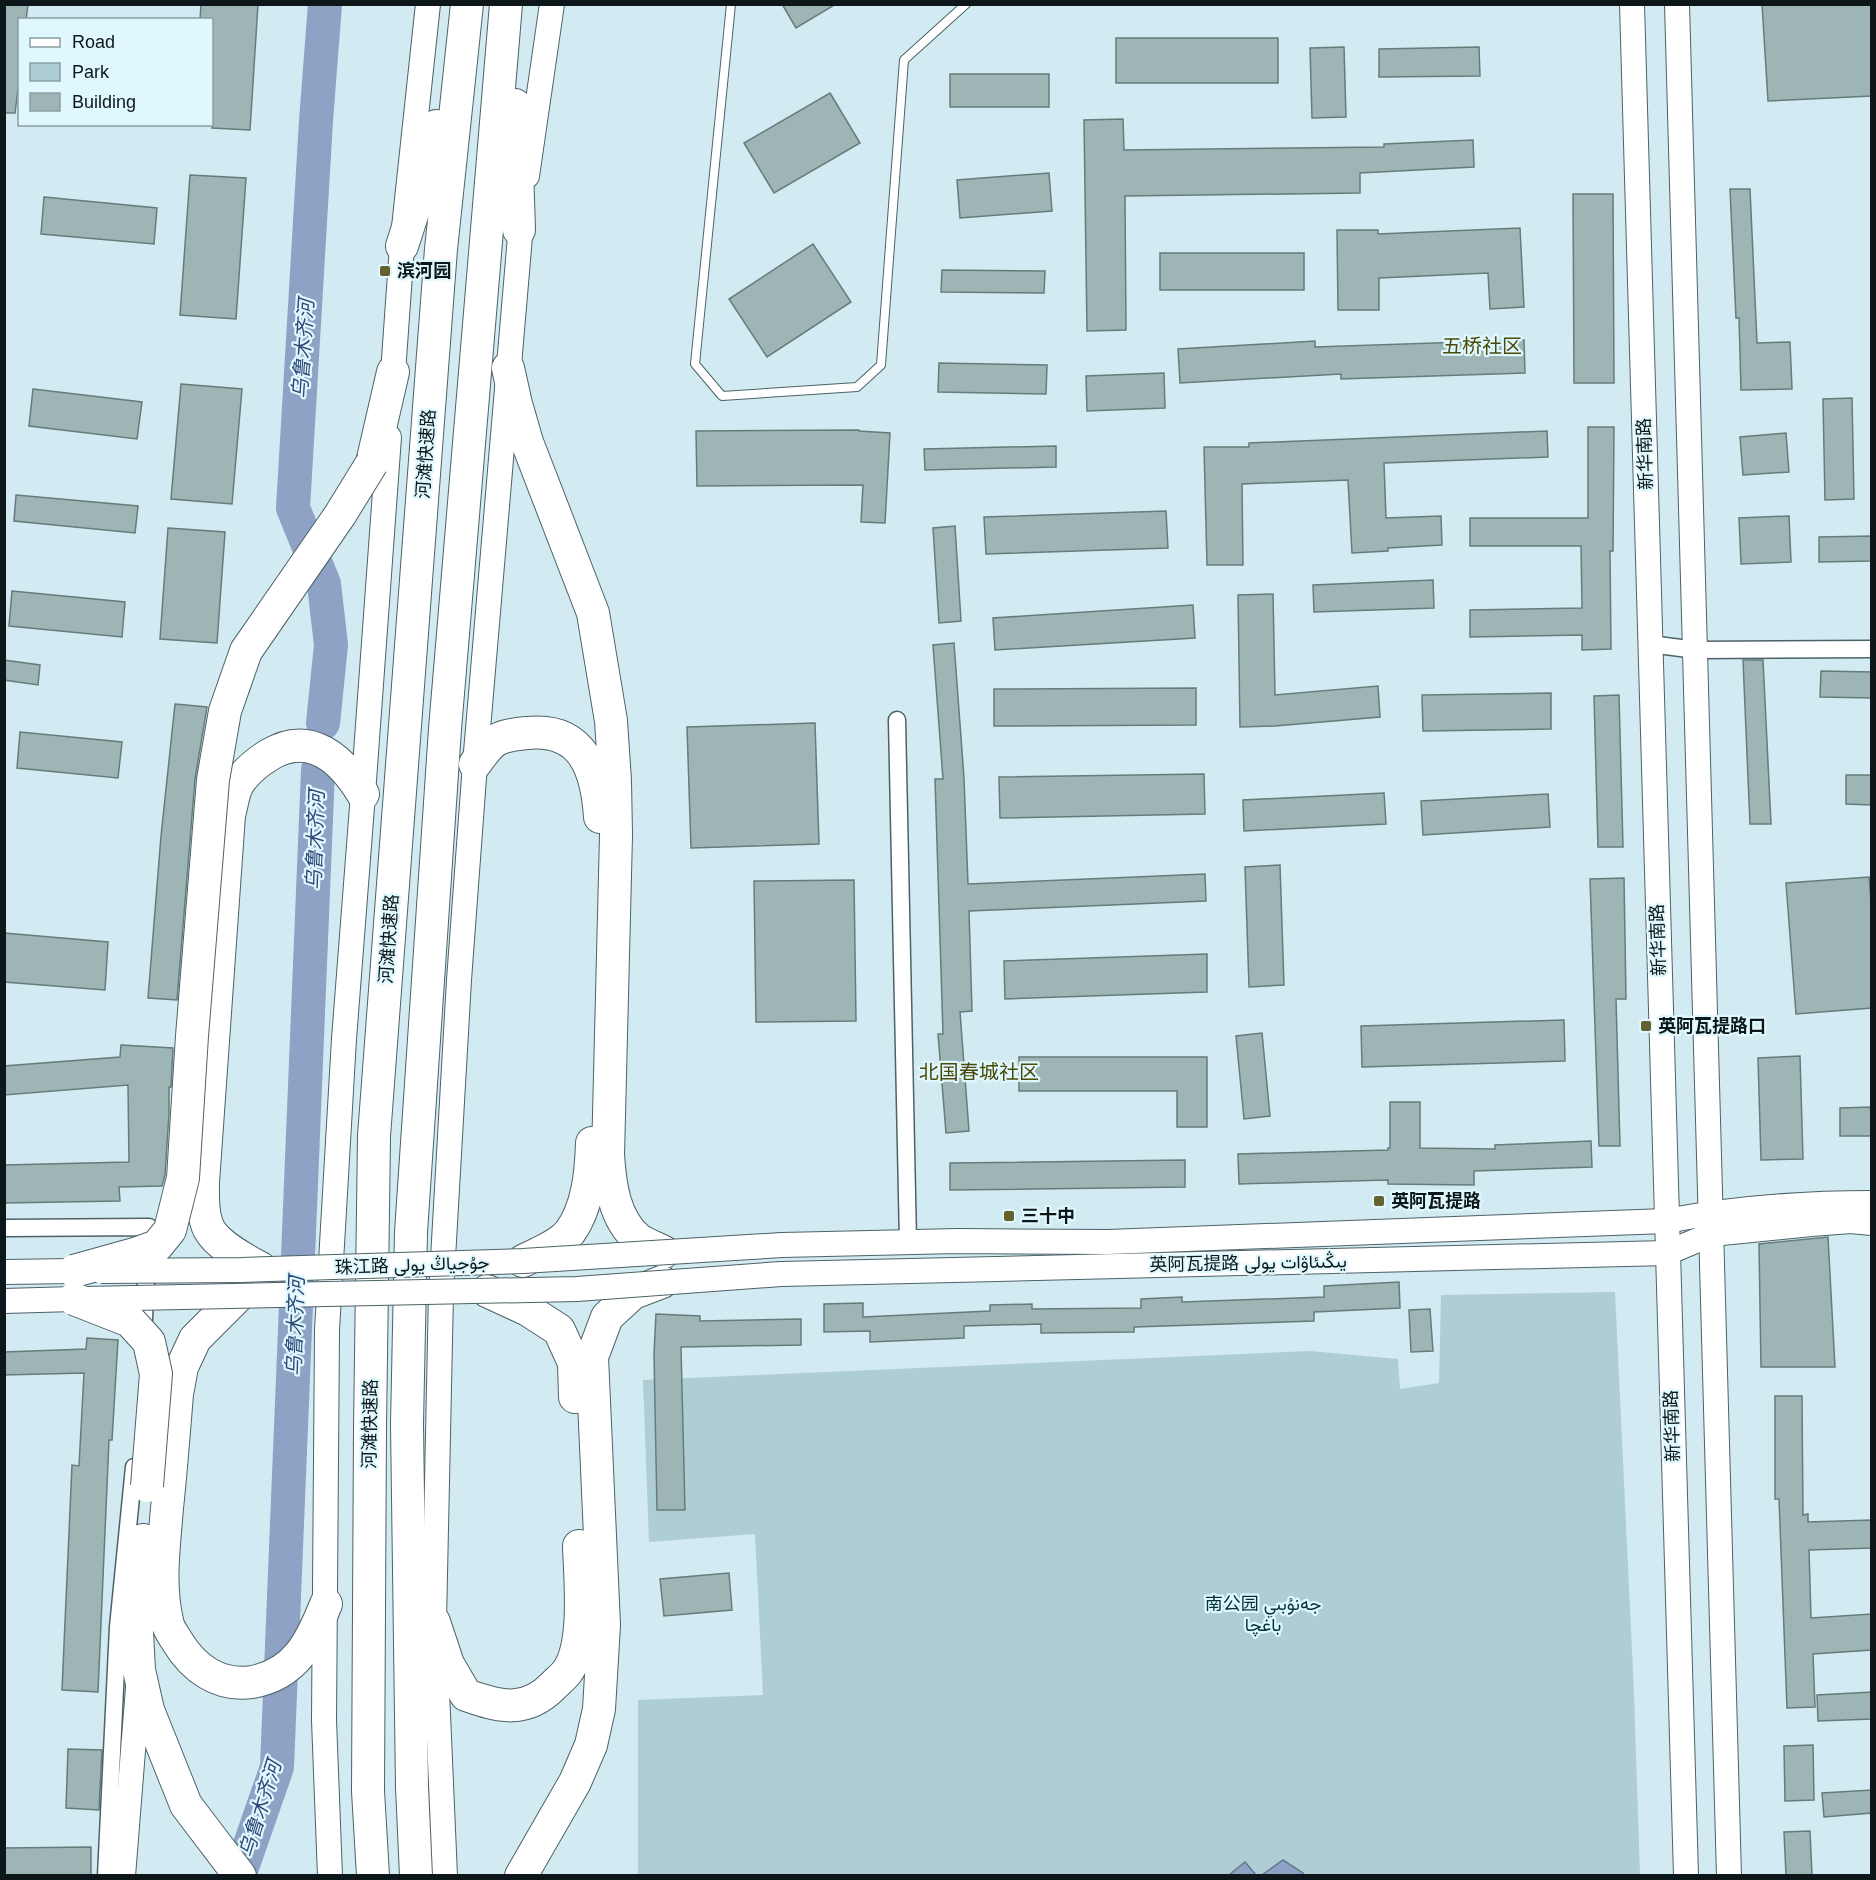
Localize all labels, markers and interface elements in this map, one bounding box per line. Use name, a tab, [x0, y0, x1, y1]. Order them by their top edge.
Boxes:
legend	[18, 18, 213, 126]
text: Road	[72, 32, 115, 52]
text: Park	[72, 62, 110, 82]
text: Building	[72, 92, 136, 112]
place label: 滨河园	[397, 261, 451, 281]
marker: 滨河园	[378, 264, 392, 278]
water label: 乌鲁木齐河	[289, 294, 318, 400]
district label: 五桥社区	[1442, 335, 1522, 357]
street label: 河滩快速路	[413, 408, 439, 500]
street label: 新华南路	[1634, 418, 1656, 490]
water label: 乌鲁木齐河	[302, 786, 328, 890]
street label: 河滩快速路	[376, 893, 402, 985]
street label: 新华南路	[1647, 904, 1669, 976]
place label: 英阿瓦提路口	[1658, 1016, 1766, 1036]
marker: 英阿瓦提路口	[1639, 1019, 1653, 1033]
district label: 北国春城社区	[919, 1061, 1039, 1083]
place label: 英阿瓦提路	[1391, 1191, 1481, 1211]
marker: 英阿瓦提路	[1372, 1194, 1386, 1208]
place label: 三十中	[1021, 1206, 1075, 1226]
marker: 三十中	[1002, 1209, 1016, 1223]
street label: 英阿瓦提路 يىڭىئاۋات يولى	[1149, 1250, 1347, 1276]
street label: 珠江路 جۇجياڭ يولى	[334, 1252, 490, 1279]
water label: 乌鲁木齐河	[282, 1272, 308, 1376]
street label: 河滩快速路	[359, 1379, 381, 1469]
street label: 新华南路	[1661, 1390, 1683, 1462]
park label: 南公园 جەنۇبىي باغچا	[1205, 1594, 1321, 1637]
water label: 乌鲁木齐河	[235, 1754, 286, 1860]

